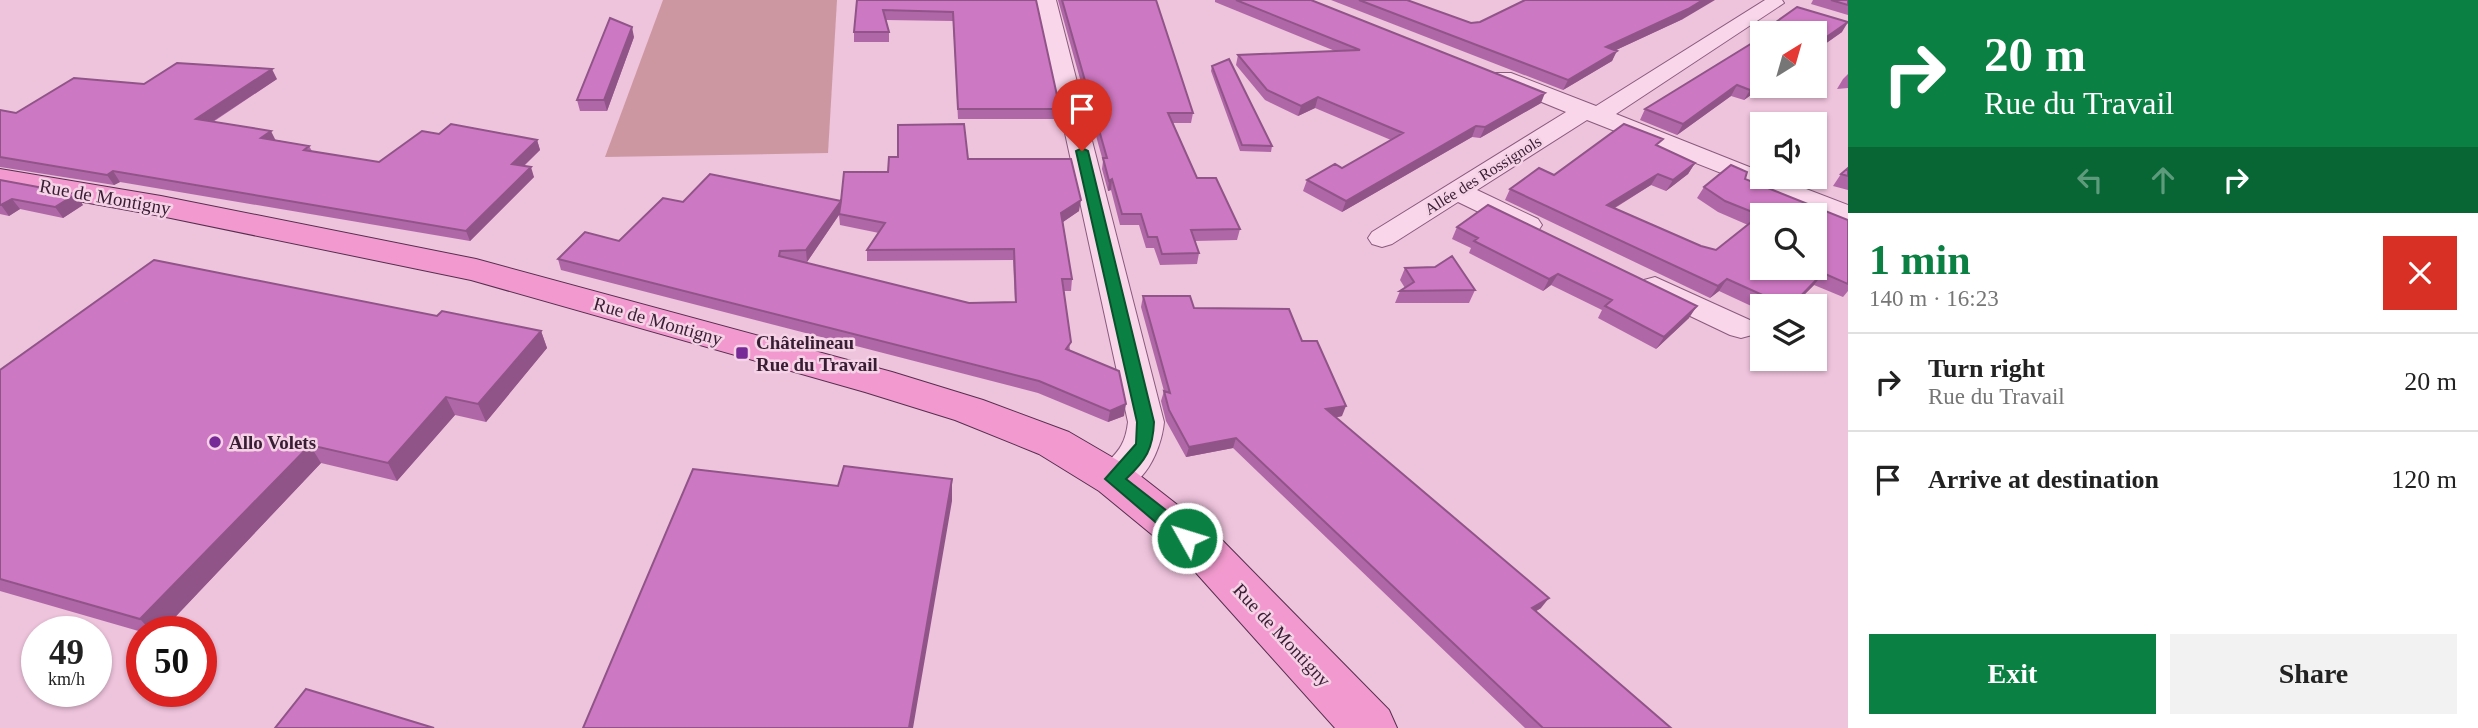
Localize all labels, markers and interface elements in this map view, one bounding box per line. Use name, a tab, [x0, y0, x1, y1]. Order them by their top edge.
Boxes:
north arrow	[1750, 21, 1827, 98]
map controls	[1750, 21, 1827, 371]
text: 20 m	[1984, 27, 2086, 82]
icon: right	[1869, 28, 1960, 119]
pin	[1052, 79, 1112, 151]
text: Rue du Travail	[1984, 85, 2174, 121]
icon: arrive	[1063, 90, 1101, 128]
button: sound	[1750, 112, 1827, 189]
street label: Allée des Rossignols	[1422, 132, 1545, 219]
icon: left	[2071, 161, 2109, 199]
icon: ahead	[2144, 161, 2182, 199]
icon: right	[2217, 161, 2255, 199]
street label: Rue de Montigny	[38, 175, 173, 219]
button: search	[1750, 203, 1827, 280]
button: close	[2383, 236, 2457, 310]
text: 1 min	[1869, 237, 1971, 283]
text: 140 m · 16:23	[1869, 286, 1999, 311]
street label: Rue de Montigny	[591, 293, 725, 350]
button: layers	[1750, 294, 1827, 371]
place label: Châtelineau Rue du Travail	[756, 332, 878, 375]
marker: Châtelineau Rue du Travail	[734, 345, 750, 361]
text: Turn right	[1928, 354, 2045, 383]
icon: right	[1869, 363, 1907, 401]
text: 20 m	[2404, 367, 2457, 396]
text: Rue du Travail	[1928, 384, 2065, 409]
place label: Allo Volets	[229, 432, 316, 453]
marker: Allo Volets	[207, 434, 223, 450]
icon: arrive	[1869, 461, 1907, 499]
text: Arrive at destination	[1928, 465, 2159, 494]
text: 120 m	[2391, 465, 2457, 494]
position arrow	[1150, 501, 1224, 575]
street label: Rue de Montigny	[1229, 579, 1335, 691]
speed limit sign: 50	[126, 616, 217, 707]
text: 49	[49, 633, 84, 672]
button: Exit	[1869, 634, 2156, 714]
button: Share	[2170, 634, 2457, 714]
text: km/h	[48, 669, 85, 689]

